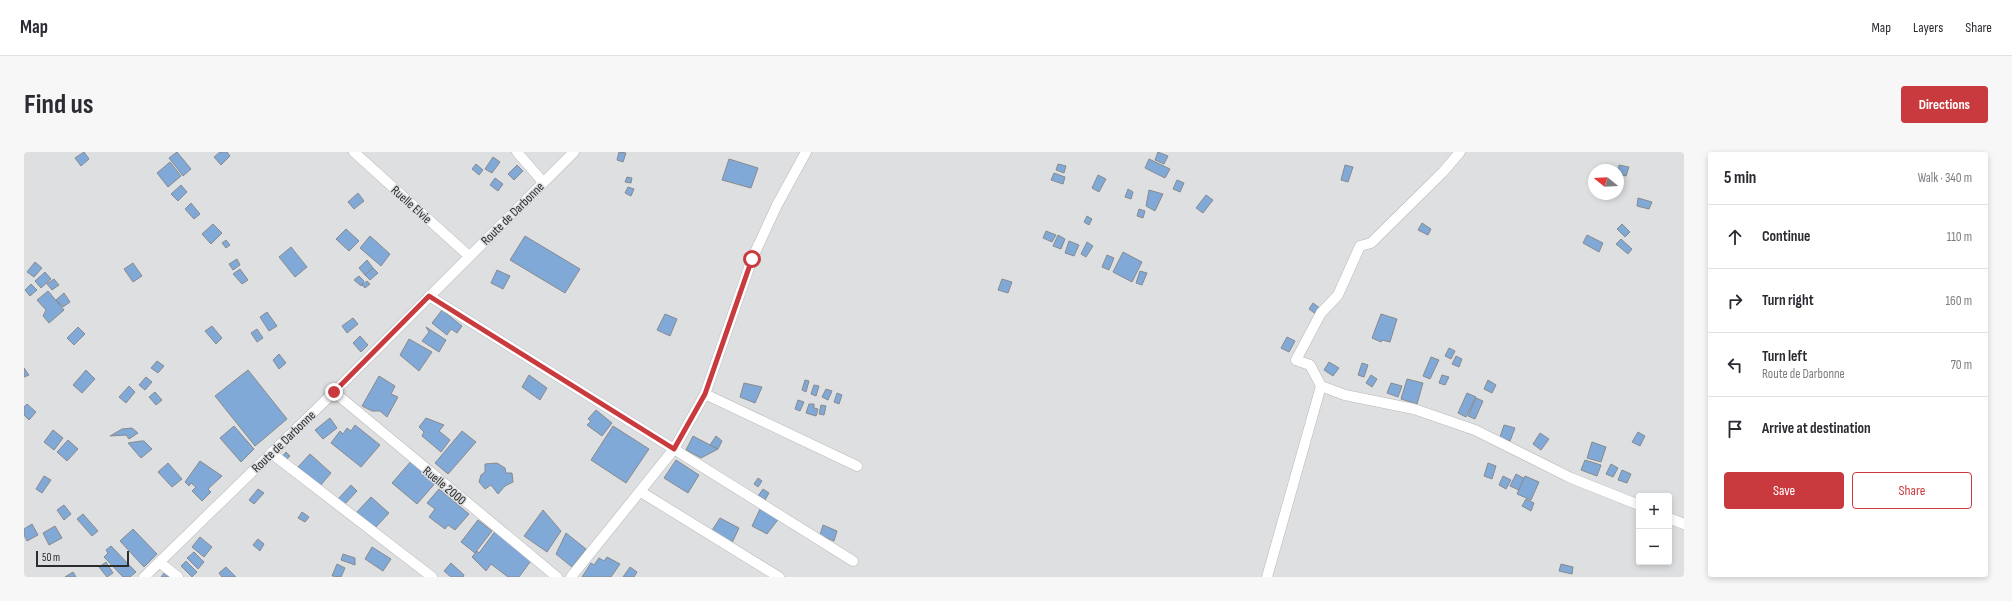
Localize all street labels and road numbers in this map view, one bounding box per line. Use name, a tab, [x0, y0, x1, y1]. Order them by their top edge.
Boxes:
street label: Route de Darbonne	[478, 179, 548, 249]
street label: Ruelle Elvie	[388, 182, 435, 227]
street label: Route de Darbonne	[248, 407, 319, 476]
street label: Ruelle 2000	[419, 463, 469, 509]

